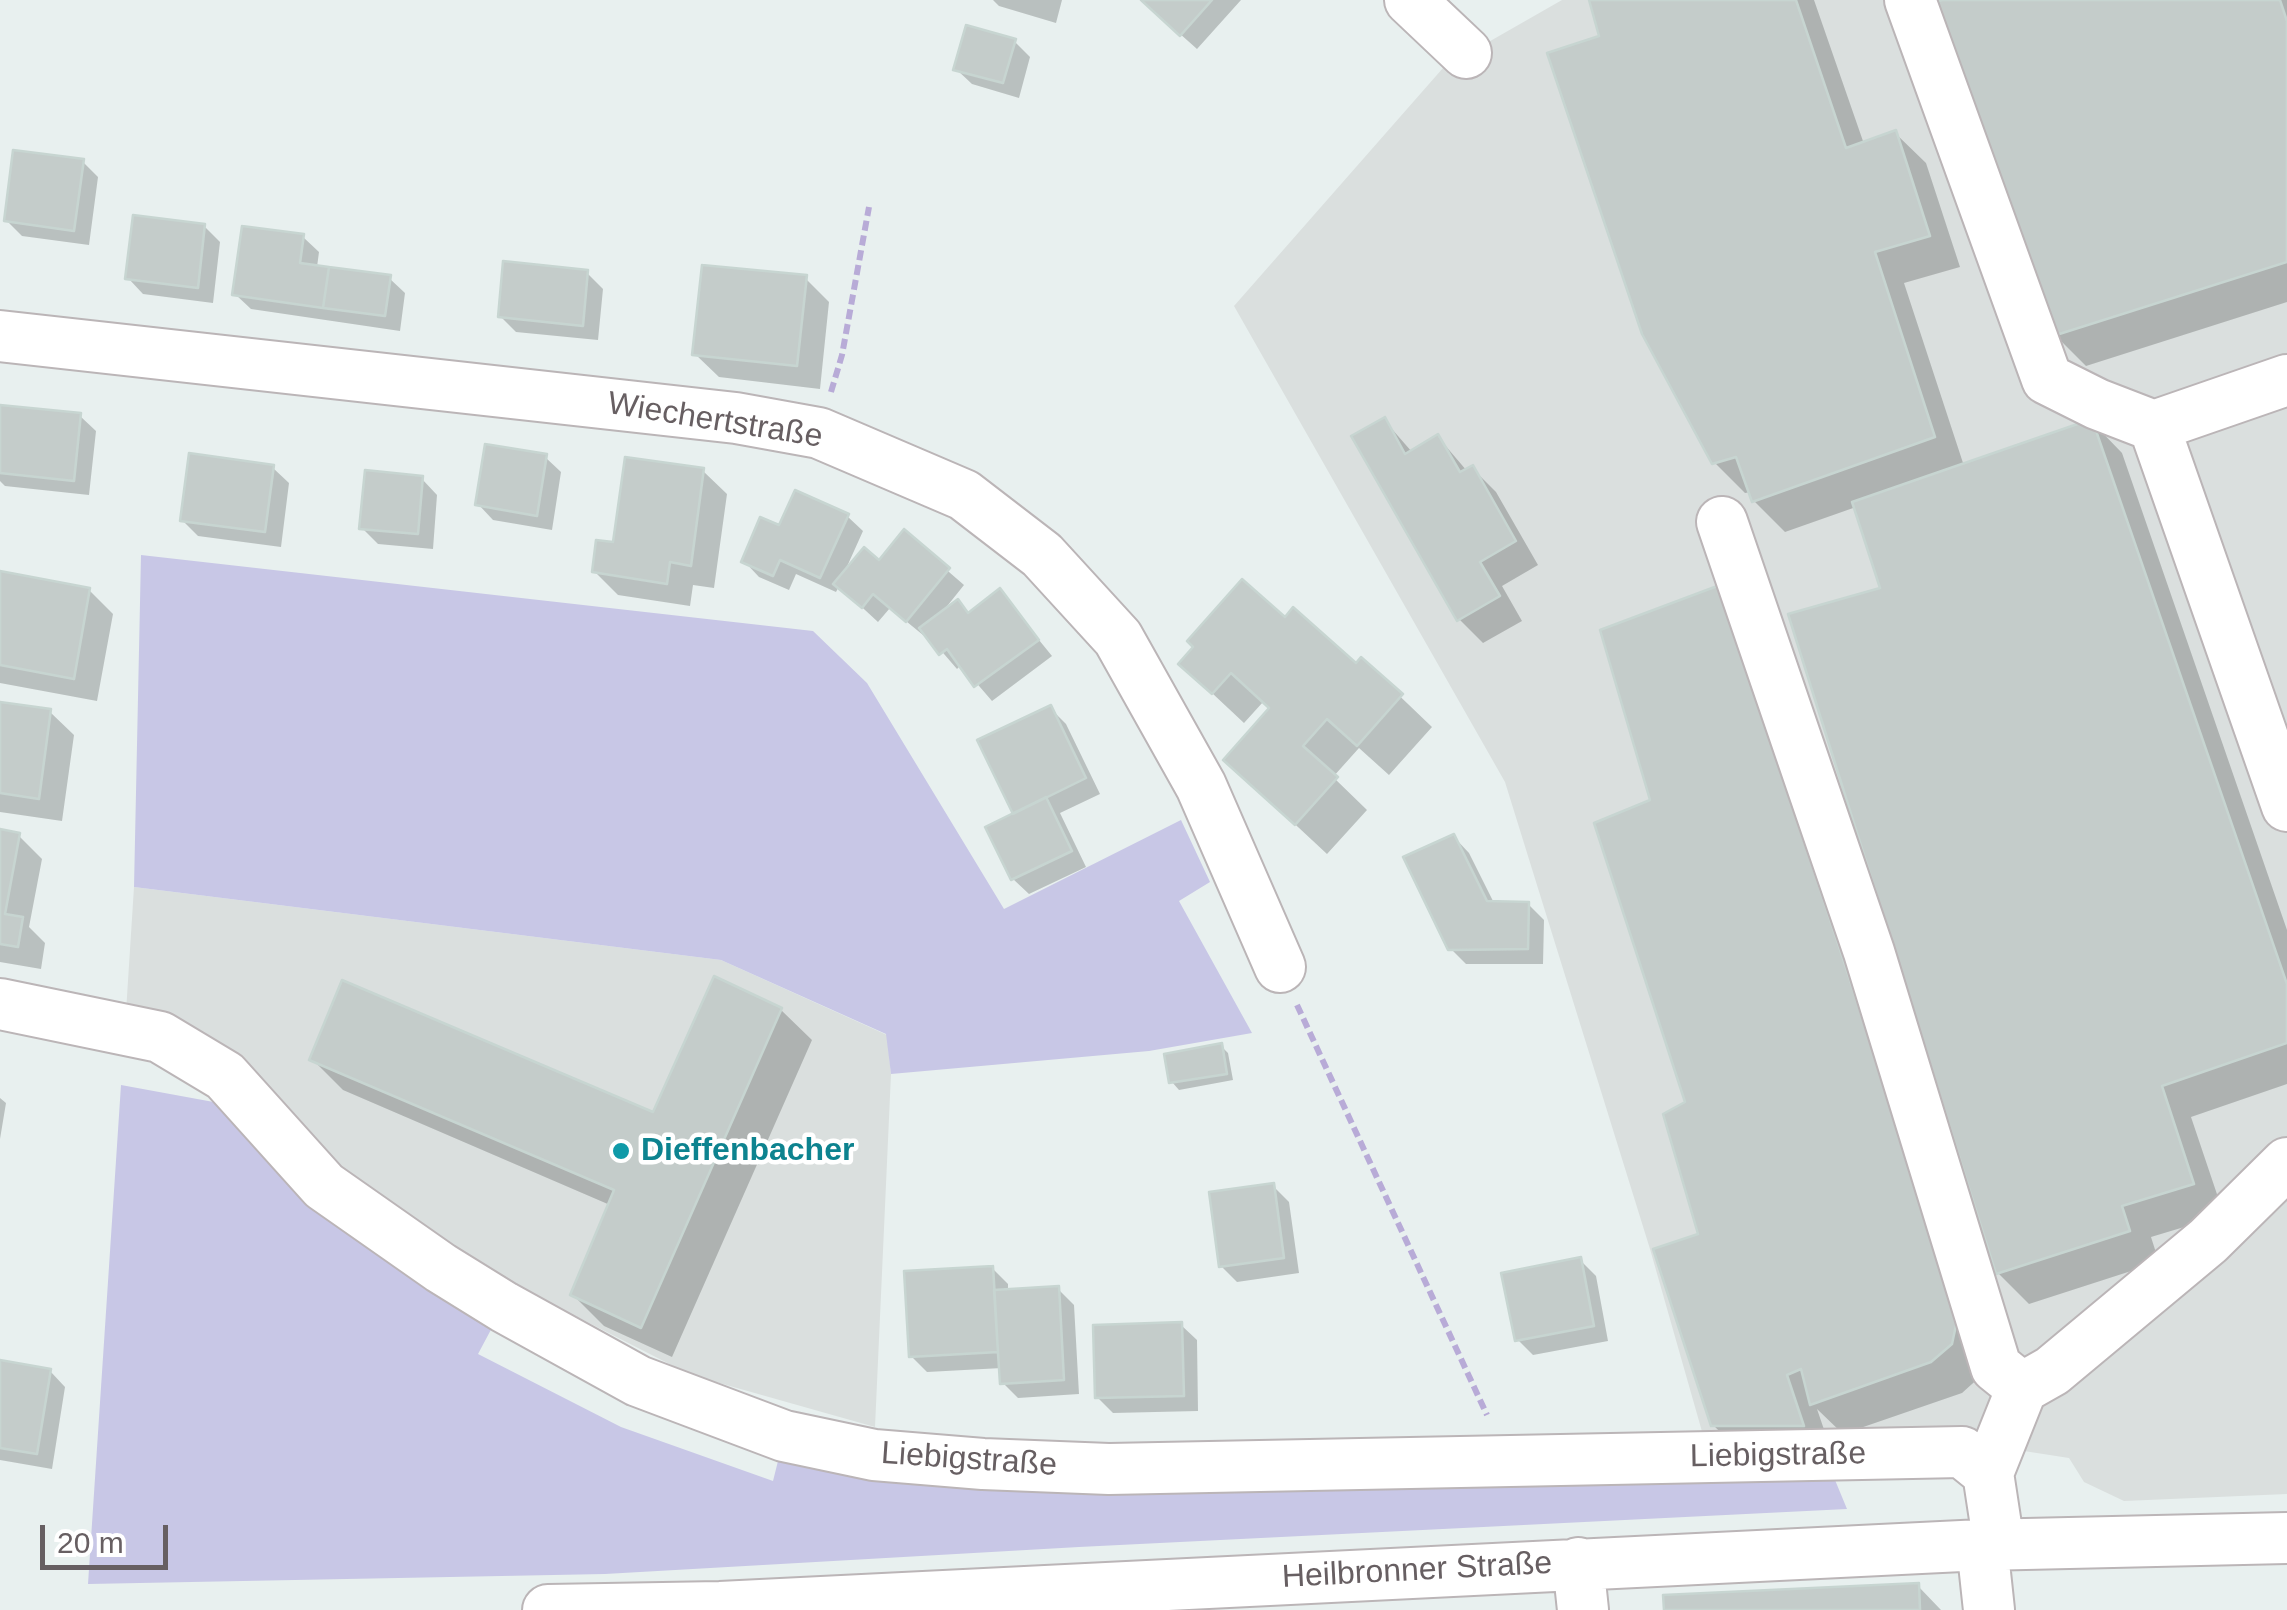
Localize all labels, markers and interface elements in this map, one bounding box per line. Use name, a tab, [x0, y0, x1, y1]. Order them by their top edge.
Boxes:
street label: Wiechertstraße	[605, 385, 825, 457]
place label: Dieffenbacher	[641, 1132, 854, 1170]
marker: Dieffenbacher	[610, 1140, 632, 1162]
street label: Liebigstraße	[880, 1435, 1058, 1485]
street label: Liebigstraße	[1690, 1435, 1866, 1477]
scale bar	[45, 1505, 172, 1567]
text: 20 m	[57, 1526, 124, 1559]
street label: Heilbronner Straße	[1281, 1545, 1553, 1597]

